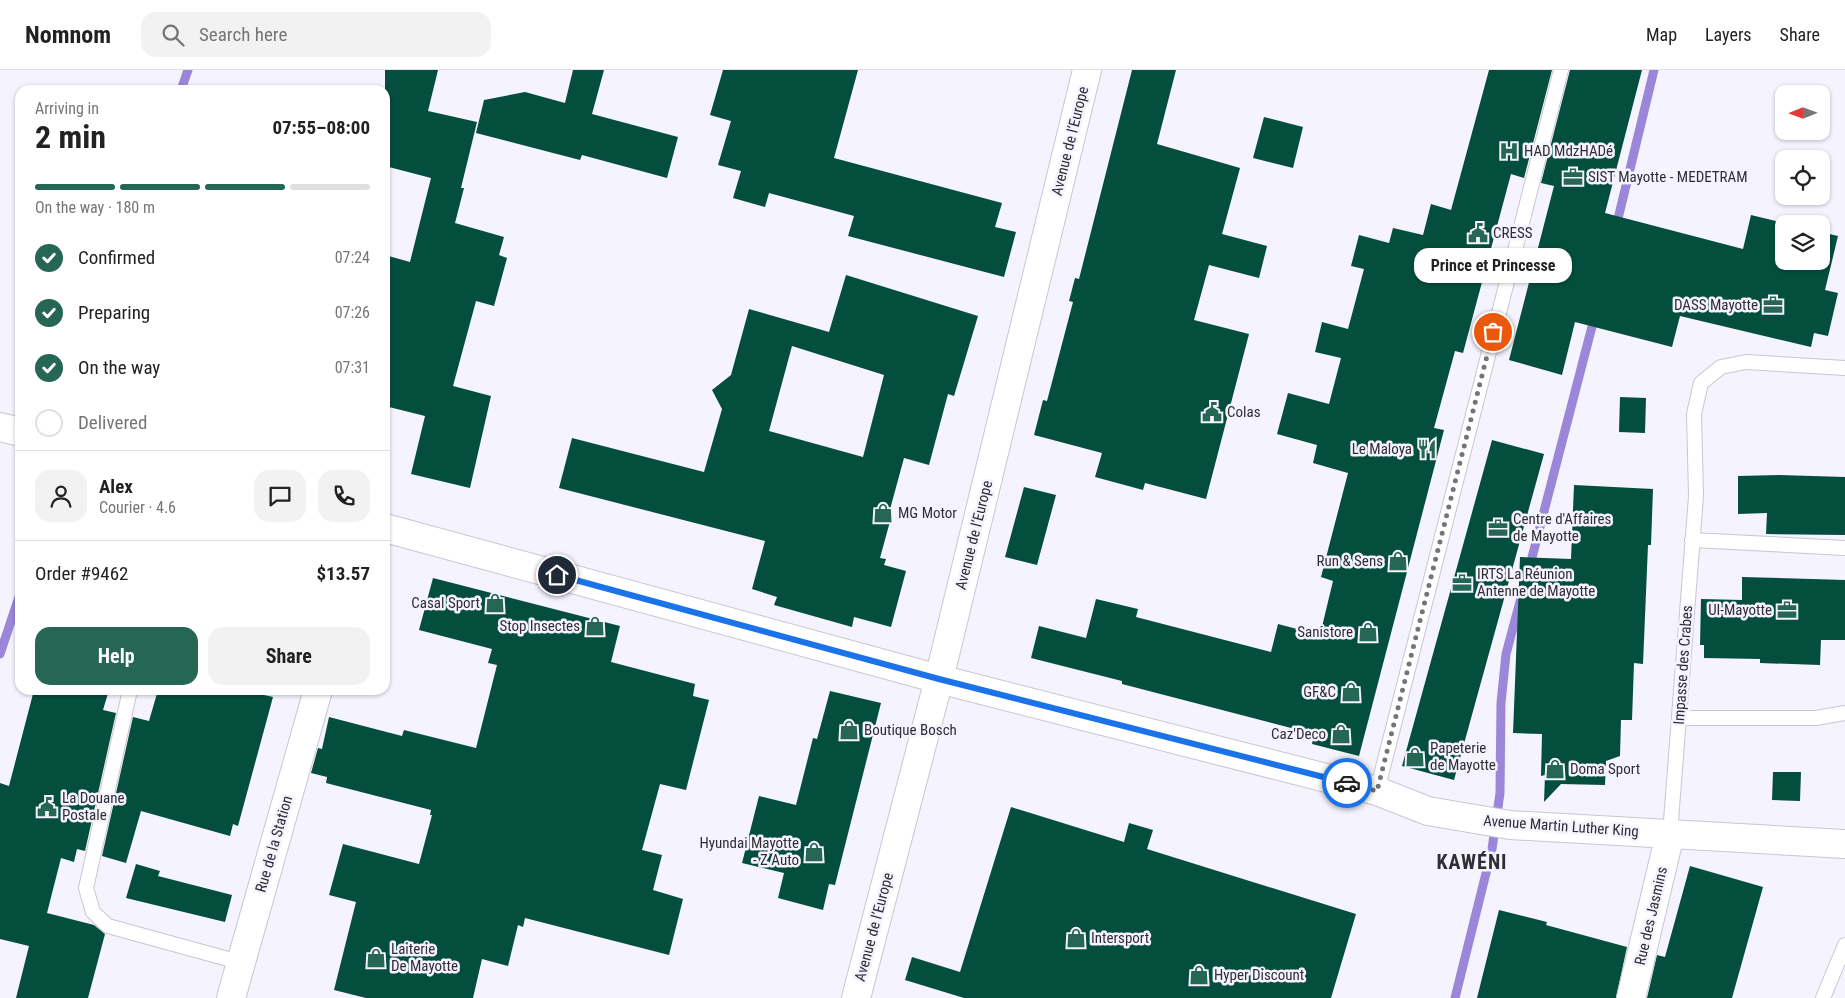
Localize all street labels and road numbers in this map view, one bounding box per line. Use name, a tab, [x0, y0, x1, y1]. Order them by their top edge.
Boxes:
street label: Avenue de l’Europe	[1048, 85, 1092, 197]
street label: Avenue de l’Europe	[952, 479, 996, 591]
street label: Impasse des Crabes	[1670, 604, 1696, 725]
street label: Rue de la Station	[252, 794, 296, 894]
street label: Avenue Martin Luther King	[1483, 812, 1639, 840]
street label: Rue des Jasmins	[1631, 865, 1671, 967]
street label: Avenue de l’Europe	[851, 871, 897, 983]

